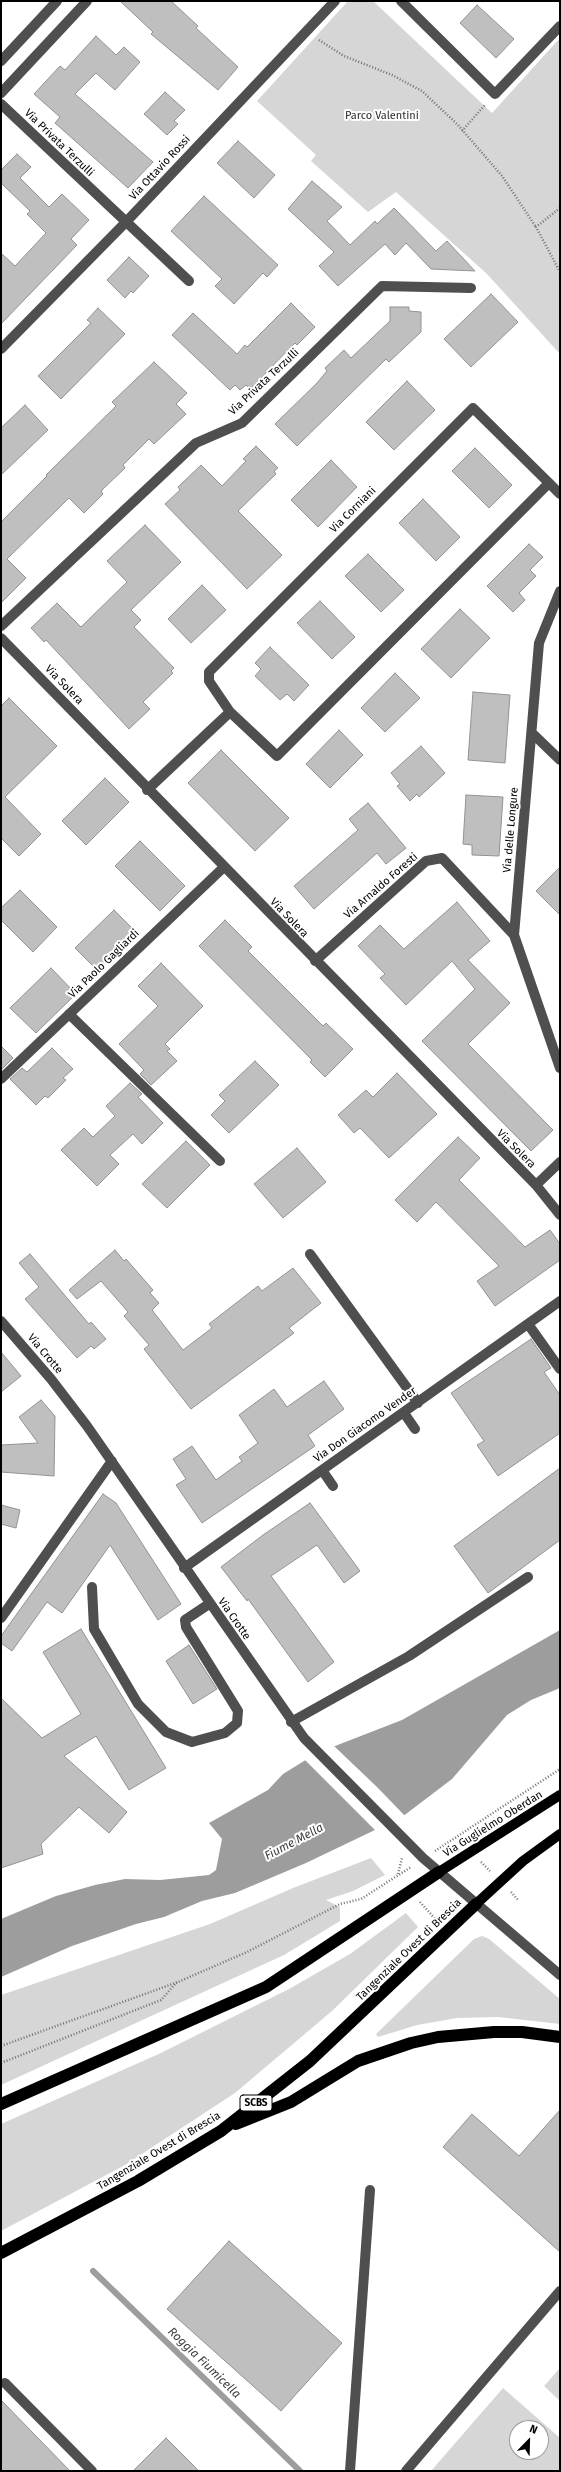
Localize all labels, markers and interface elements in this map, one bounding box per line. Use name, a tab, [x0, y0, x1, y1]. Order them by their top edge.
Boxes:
street label: Via Privata Terzulli	[22, 106, 96, 180]
park label: Parco Valentini	[345, 109, 419, 123]
street label: Via Ottavio Rossi	[127, 133, 193, 203]
street label: Via Privata Terzulli	[226, 346, 302, 418]
street label: Via Corniani	[327, 484, 379, 536]
street label: Via Solera	[42, 663, 86, 707]
street label: Via delle Longure	[501, 787, 521, 873]
street label: Via Arnaldo Foresti	[341, 850, 421, 922]
street label: Via Solera	[267, 896, 311, 940]
street label: Via Paolo Gagliardi	[66, 927, 142, 1001]
street label: Via Solera	[494, 1127, 538, 1171]
street label: Via Crotte	[24, 1331, 66, 1377]
street label: Via Don Giacomo Vender	[311, 1385, 419, 1465]
street label: Via Crotte	[215, 1595, 253, 1643]
street label: Via Guglielmo Oberdan	[441, 1788, 545, 1860]
water label: Fiume Mella	[262, 1821, 326, 1863]
street label: Tangenziale Ovest di Brescia	[354, 1896, 464, 2004]
road number: SCBS	[240, 2095, 272, 2111]
street label: Tangenziale Ovest di Brescia	[95, 2109, 223, 2193]
water label: Roggia Fiumicella	[165, 2325, 243, 2401]
north arrow	[509, 2420, 549, 2460]
text: N	[528, 2422, 539, 2437]

